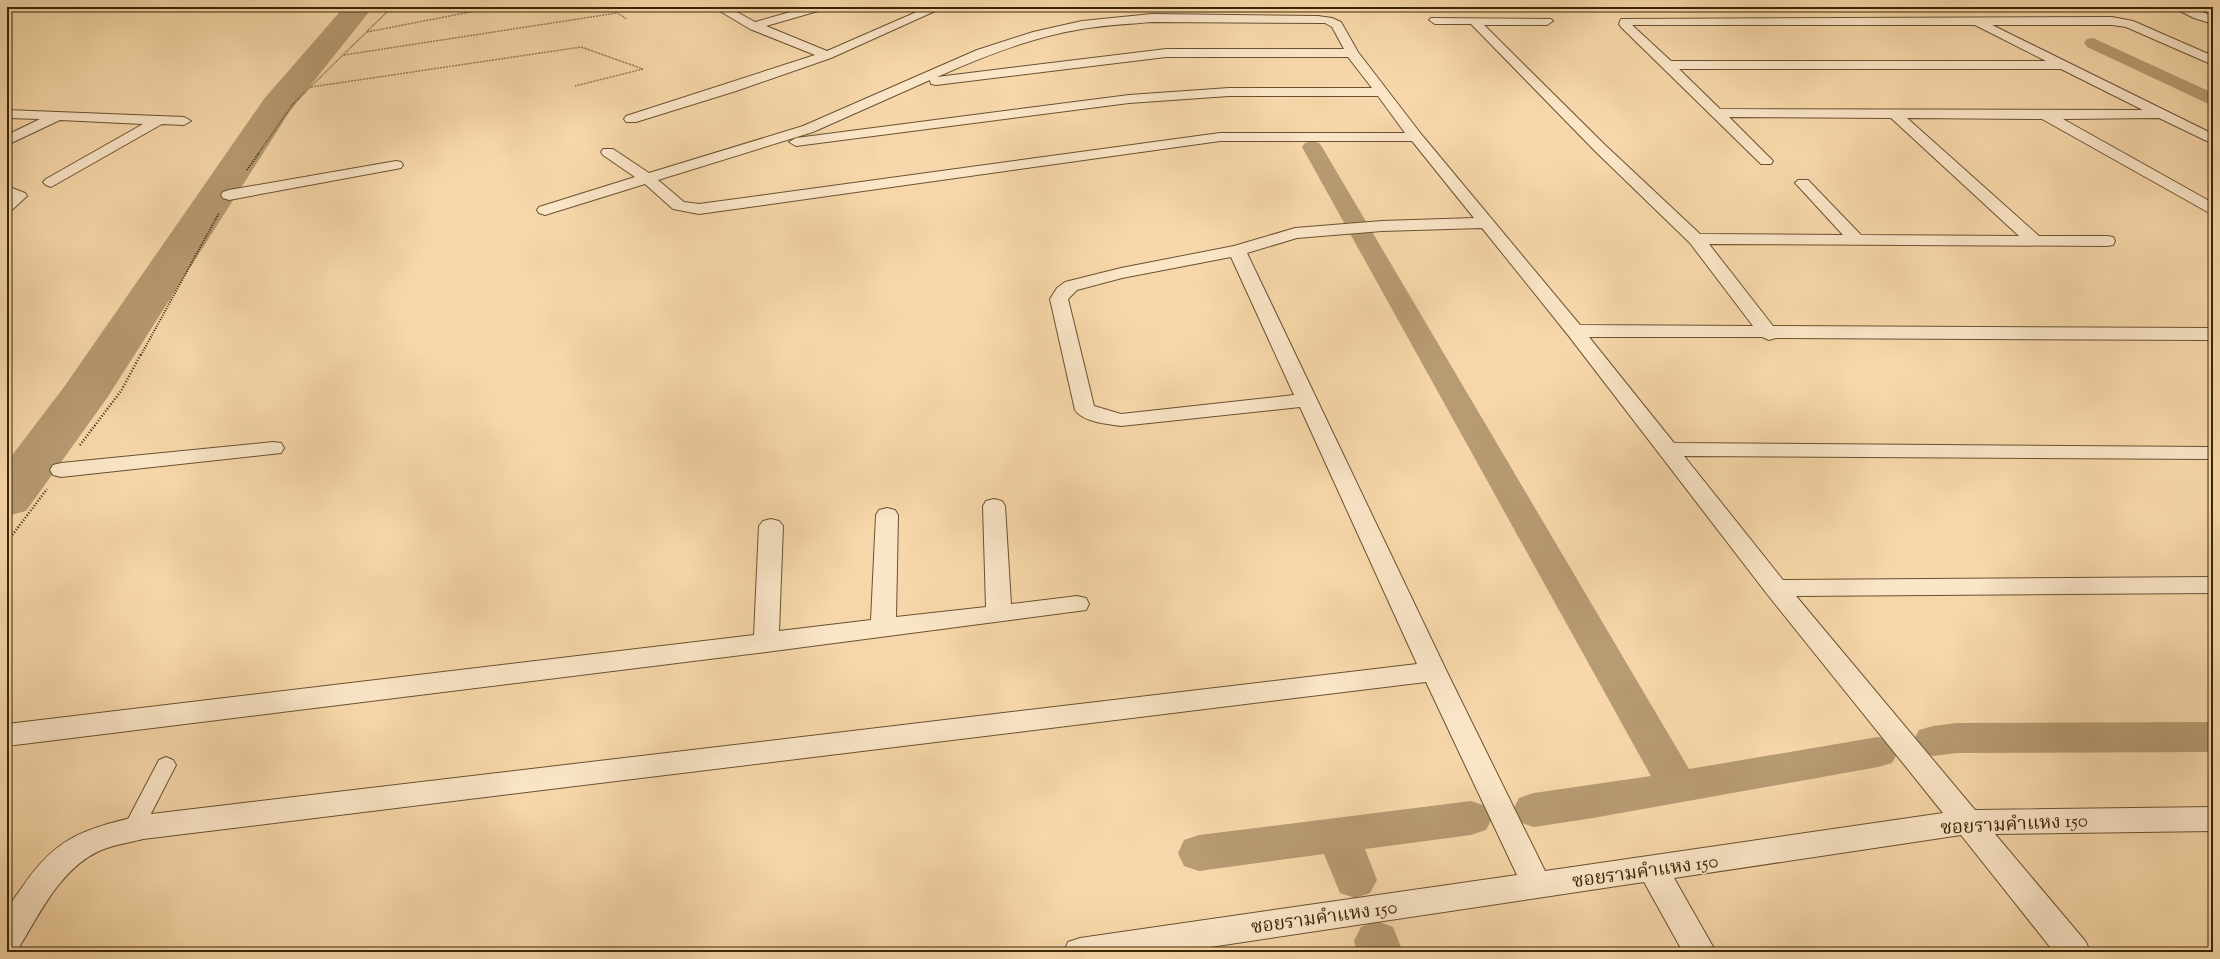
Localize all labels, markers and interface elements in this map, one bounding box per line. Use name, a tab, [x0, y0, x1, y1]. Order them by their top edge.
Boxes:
street label: ซอยรามคำแหง 150	[1940, 808, 2088, 843]
street label: ซอยรามคำแหง 150	[1570, 849, 1720, 896]
street label: ซอยรามคำแหง 150	[1249, 895, 1399, 942]

